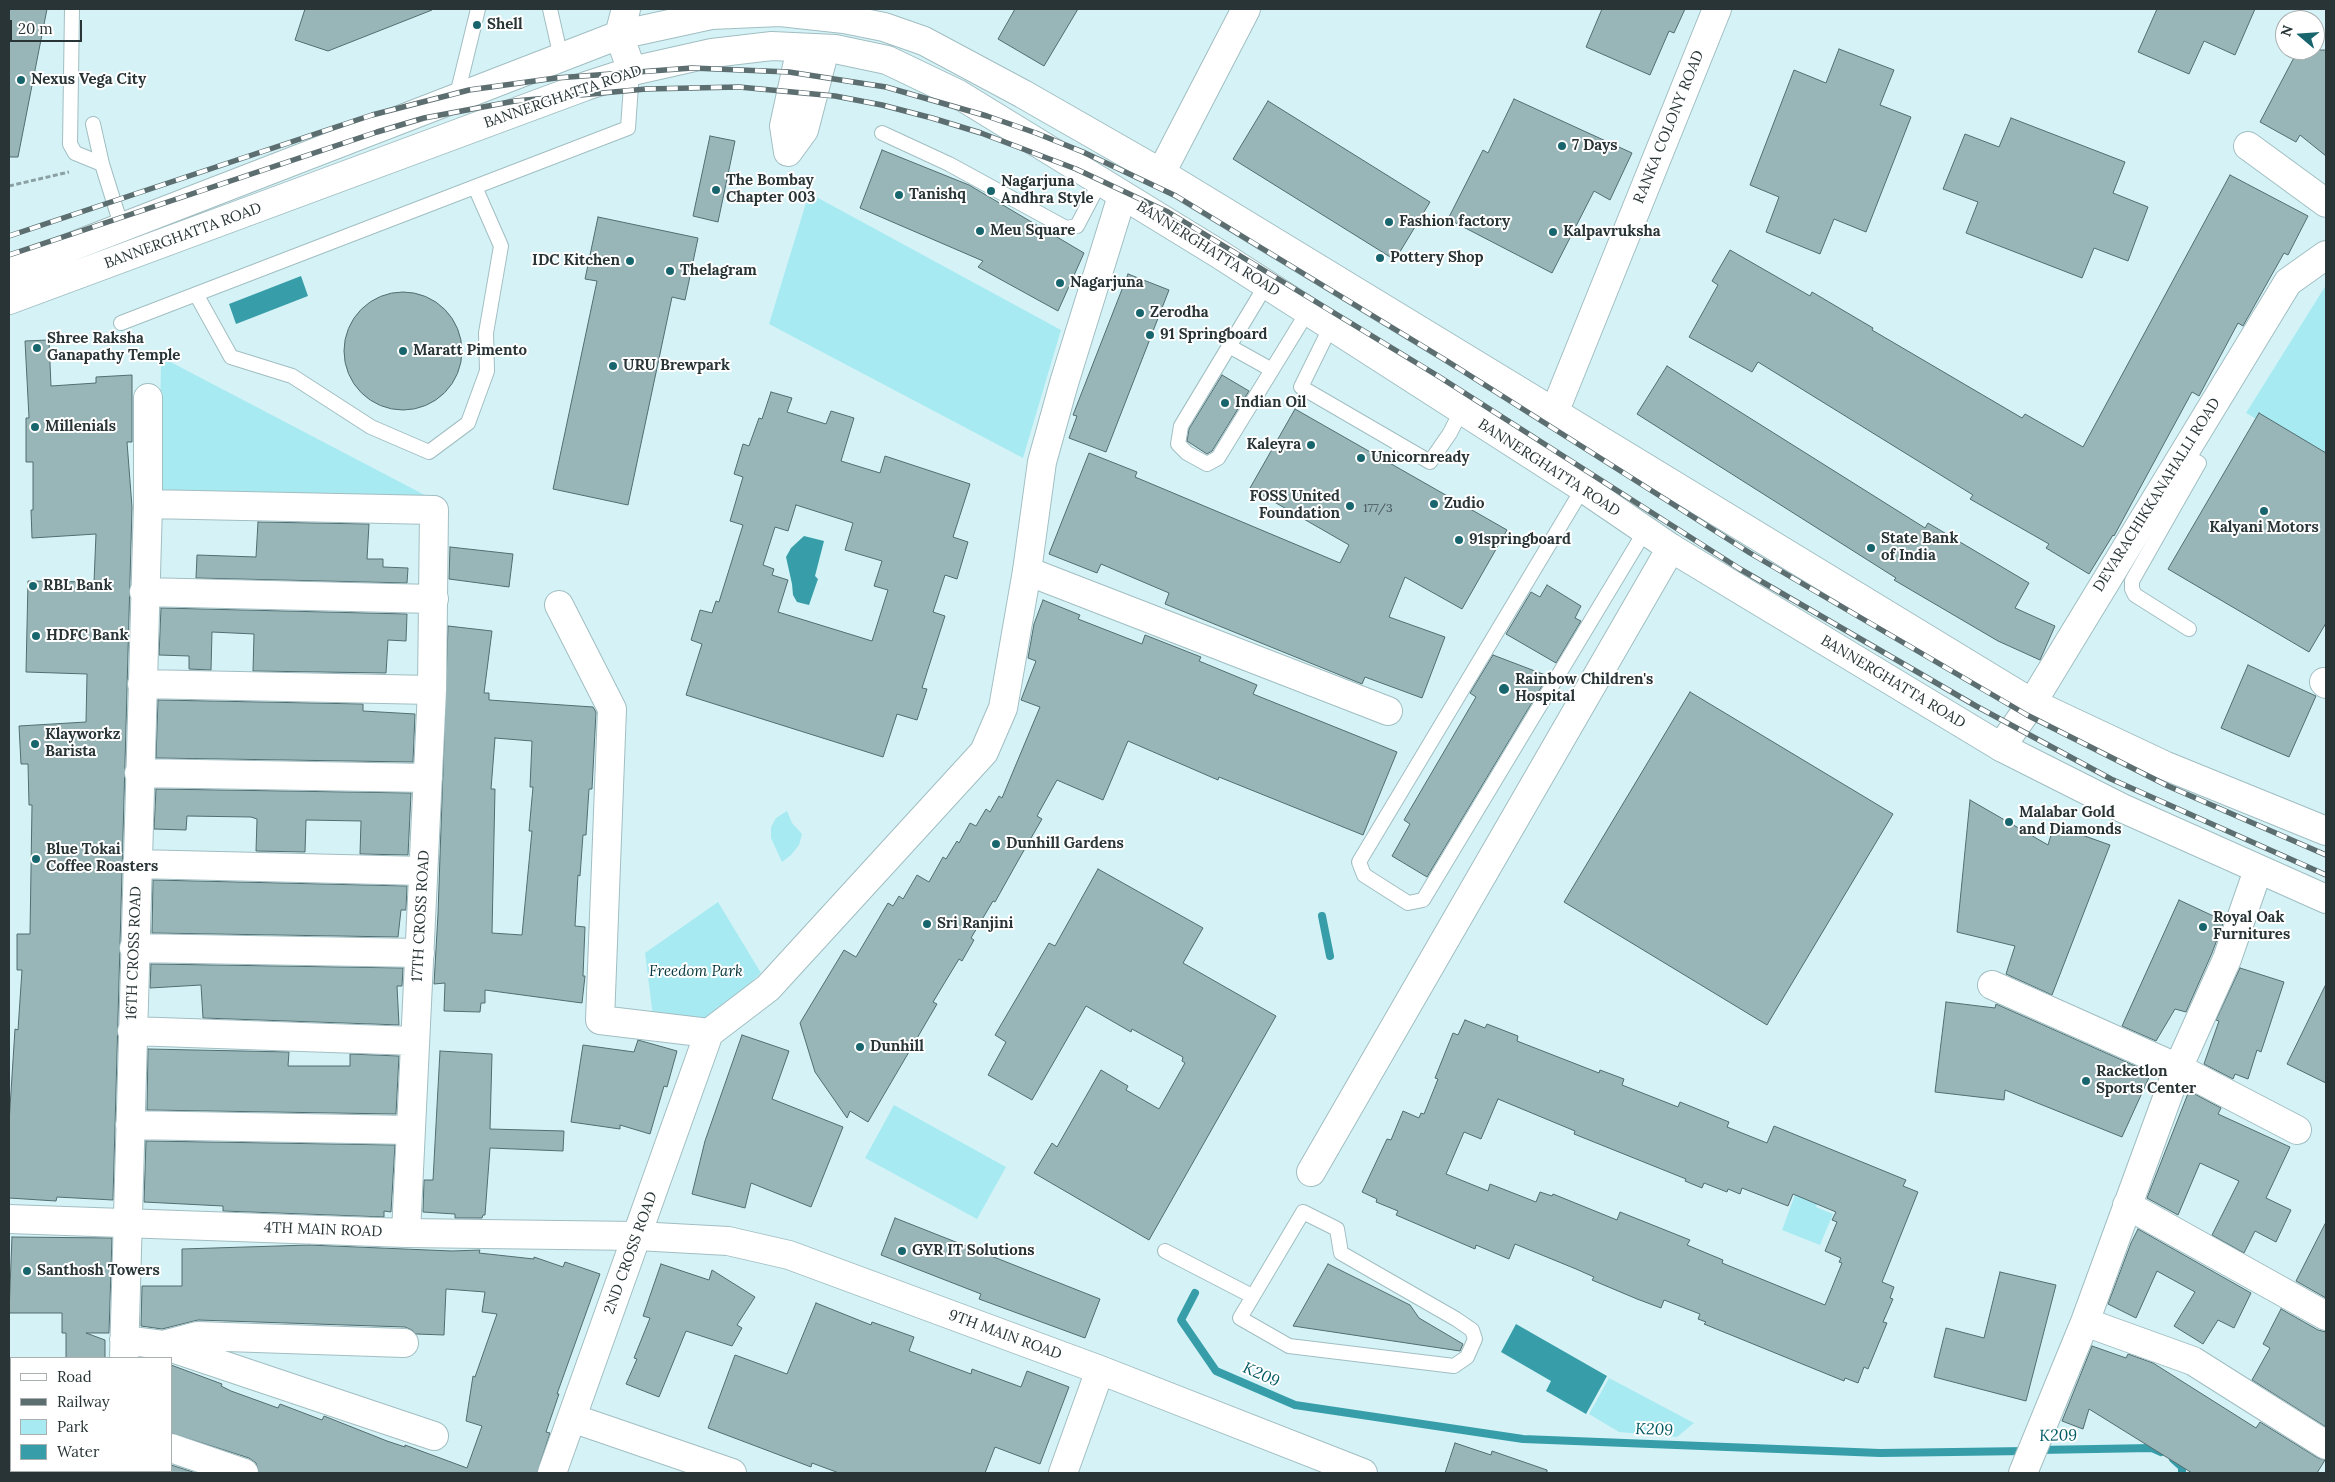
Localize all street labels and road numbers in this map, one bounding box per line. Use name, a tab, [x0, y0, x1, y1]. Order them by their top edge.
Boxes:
street label: RANKA COLONY ROAD	[1630, 48, 1708, 206]
street label: BANNERGHATTA ROAD	[482, 61, 644, 133]
street label: BANNERGHATTA ROAD	[1133, 197, 1283, 301]
street label: BANNERGHATTA ROAD	[102, 199, 264, 273]
street label: DEVARACHIKKANAHALLI ROAD	[2090, 395, 2224, 595]
street label: BANNERGHATTA ROAD	[1475, 415, 1623, 521]
street label: BANNERGHATTA ROAD	[1817, 632, 1969, 732]
street label: 17TH CROSS ROAD	[409, 850, 433, 982]
street label: 16TH CROSS ROAD	[123, 886, 145, 1020]
street label: 2ND CROSS ROAD	[600, 1189, 662, 1317]
street label: 4TH MAIN ROAD	[263, 1219, 383, 1241]
street label: 9TH MAIN ROAD	[946, 1306, 1064, 1364]

